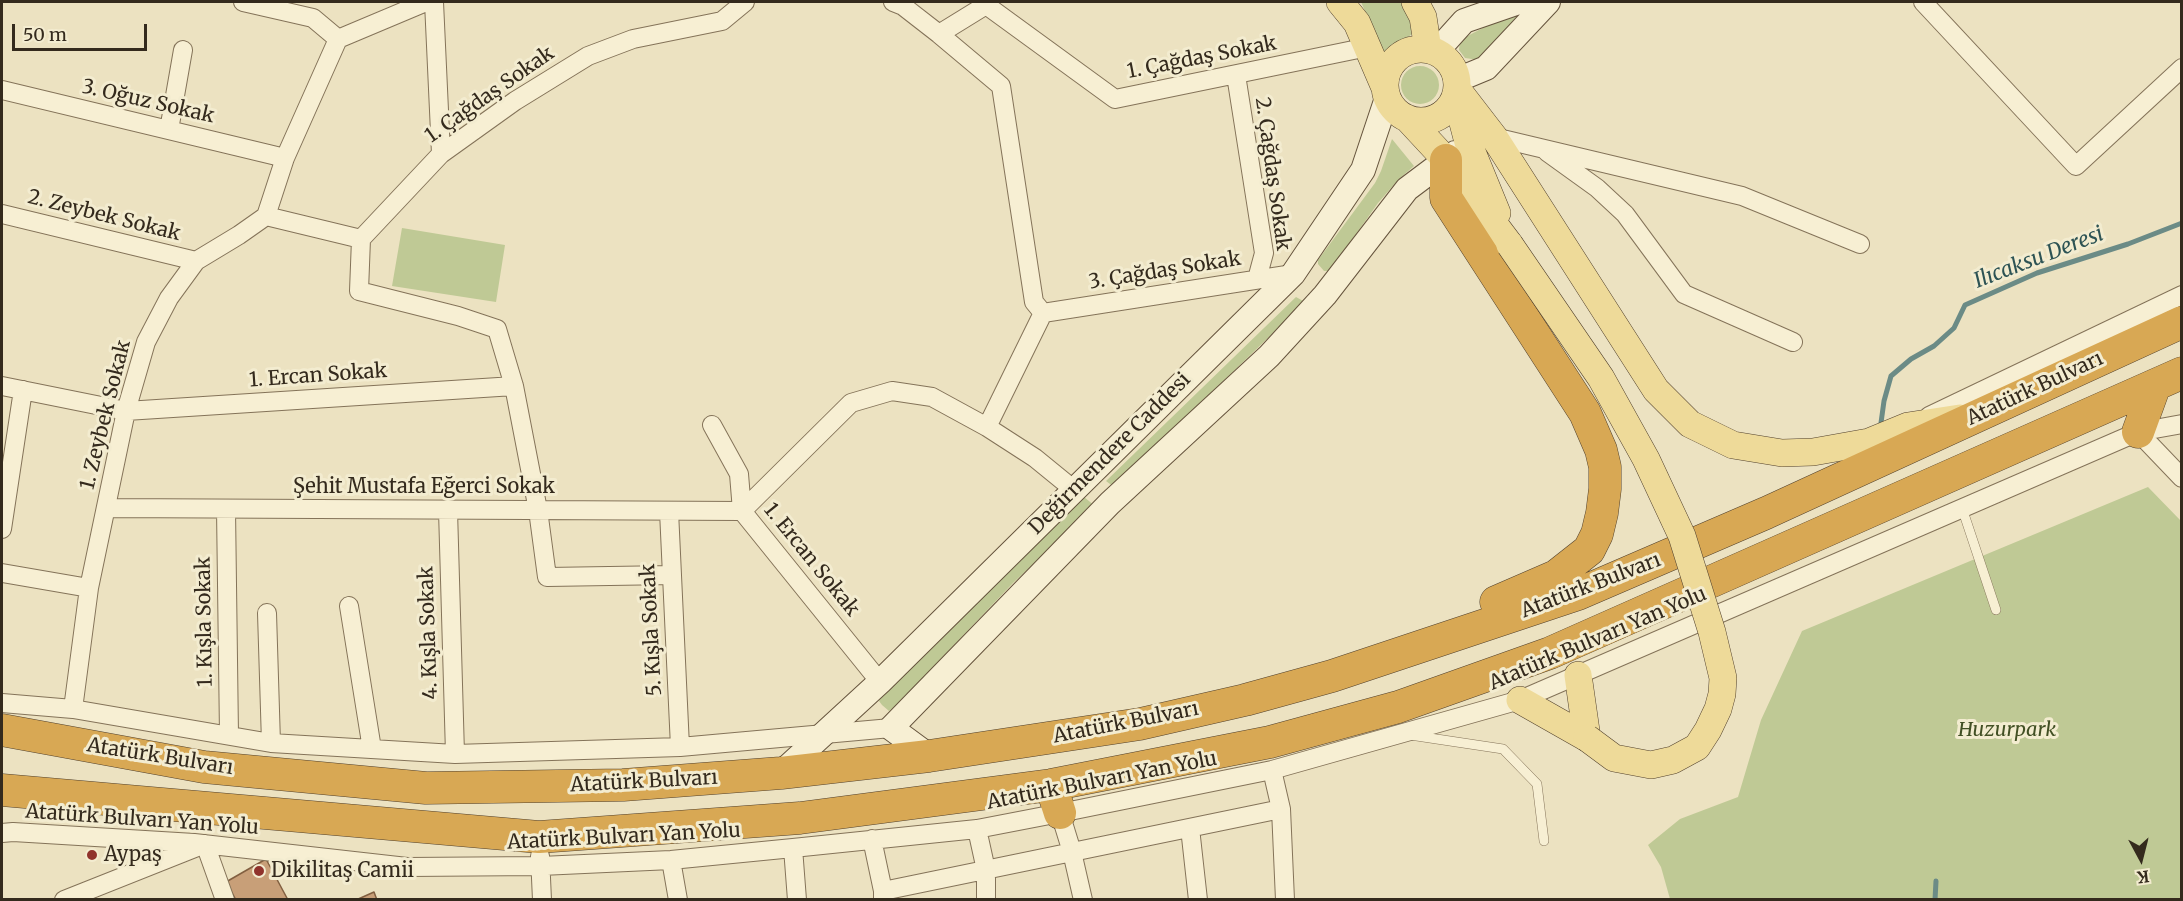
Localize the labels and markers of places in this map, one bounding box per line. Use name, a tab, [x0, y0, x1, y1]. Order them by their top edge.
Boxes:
place label: Aypaş	[104, 843, 162, 867]
marker: Aypaş	[85, 848, 99, 862]
place label: Dikilitaş Camii	[271, 859, 414, 883]
marker: Dikilitaş Camii	[252, 864, 266, 878]

